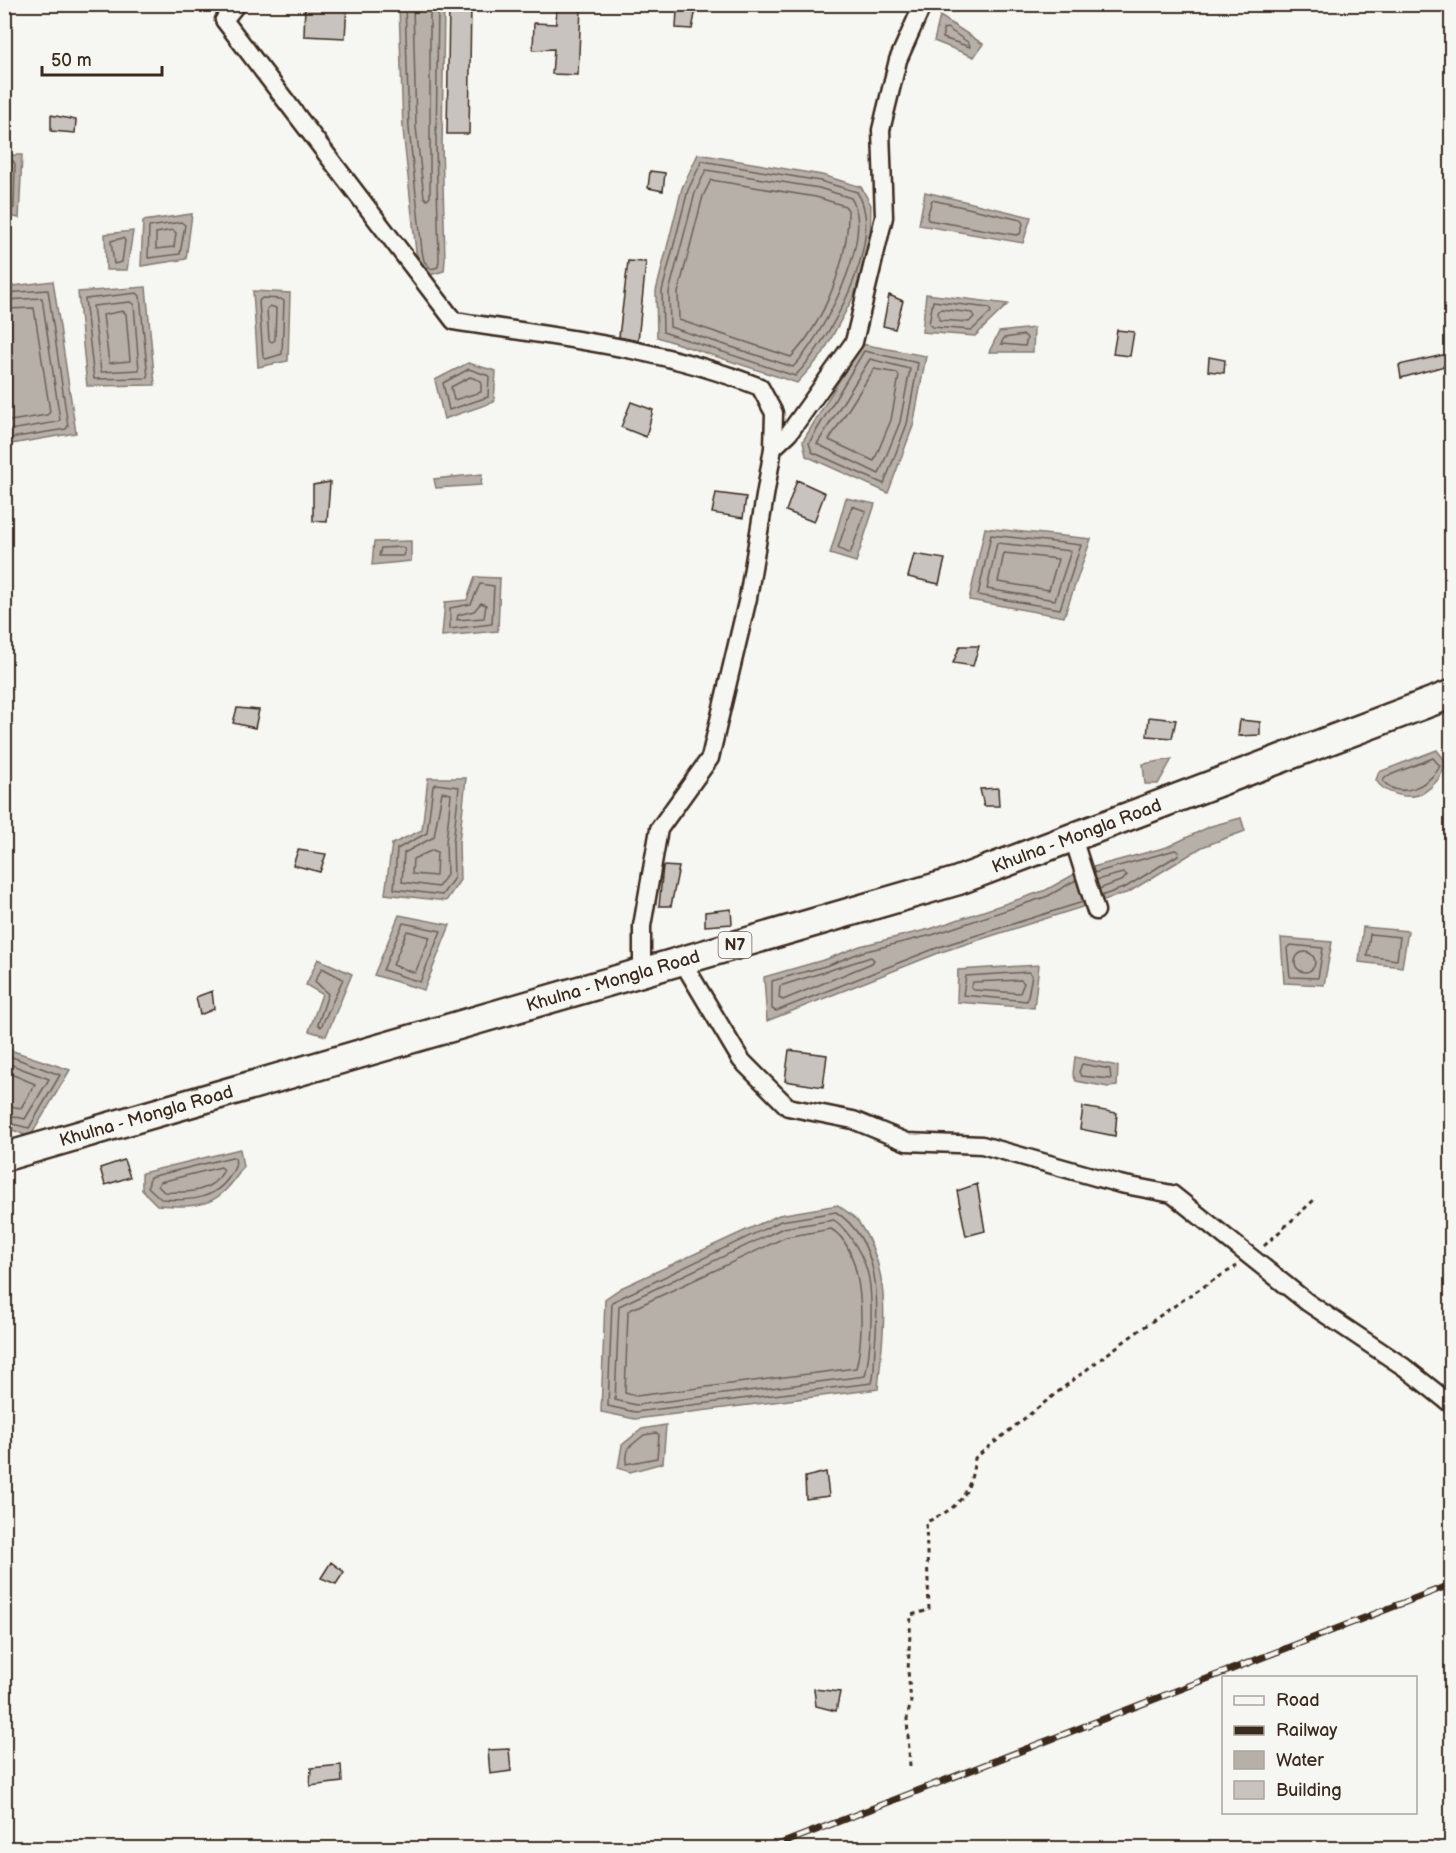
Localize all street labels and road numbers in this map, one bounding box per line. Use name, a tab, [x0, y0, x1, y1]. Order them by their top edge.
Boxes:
street label: Khulna - Mongla Road	[989, 794, 1164, 877]
road number: N7	[718, 932, 752, 958]
street label: Khulna - Mongla Road	[524, 946, 702, 1016]
street label: Khulna - Mongla Road	[57, 1081, 235, 1151]

